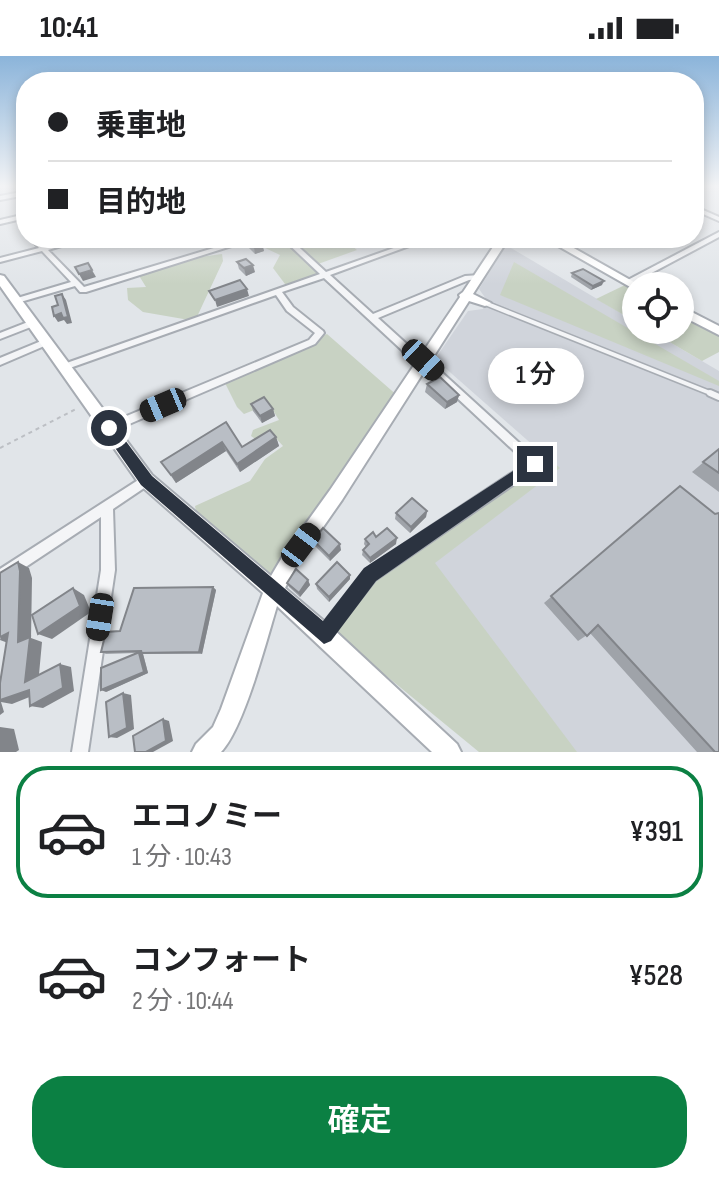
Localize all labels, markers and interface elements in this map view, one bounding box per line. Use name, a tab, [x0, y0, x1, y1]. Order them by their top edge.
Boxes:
text: 10:41	[40, 10, 98, 46]
text: 乗車地	[96, 108, 186, 144]
text: 目的地	[96, 185, 186, 221]
map controls	[622, 272, 694, 344]
button: locate	[622, 272, 694, 344]
car	[397, 335, 449, 385]
callout: 1 分	[487, 348, 583, 404]
text: 1 分	[516, 360, 556, 391]
car	[136, 385, 190, 425]
route start	[91, 410, 127, 446]
route end	[517, 446, 553, 482]
car	[277, 519, 325, 571]
car	[84, 591, 116, 643]
icon: car	[36, 796, 108, 868]
text: エコノミー	[132, 799, 282, 835]
text: ¥391	[630, 814, 683, 850]
text: 1 分 · 10:43	[132, 842, 232, 873]
icon: car	[36, 940, 108, 1012]
text: コンフォート	[132, 943, 311, 979]
text: ¥528	[629, 958, 683, 994]
text: 2 分 · 10:44	[132, 986, 233, 1017]
button: 確定	[32, 1076, 687, 1168]

